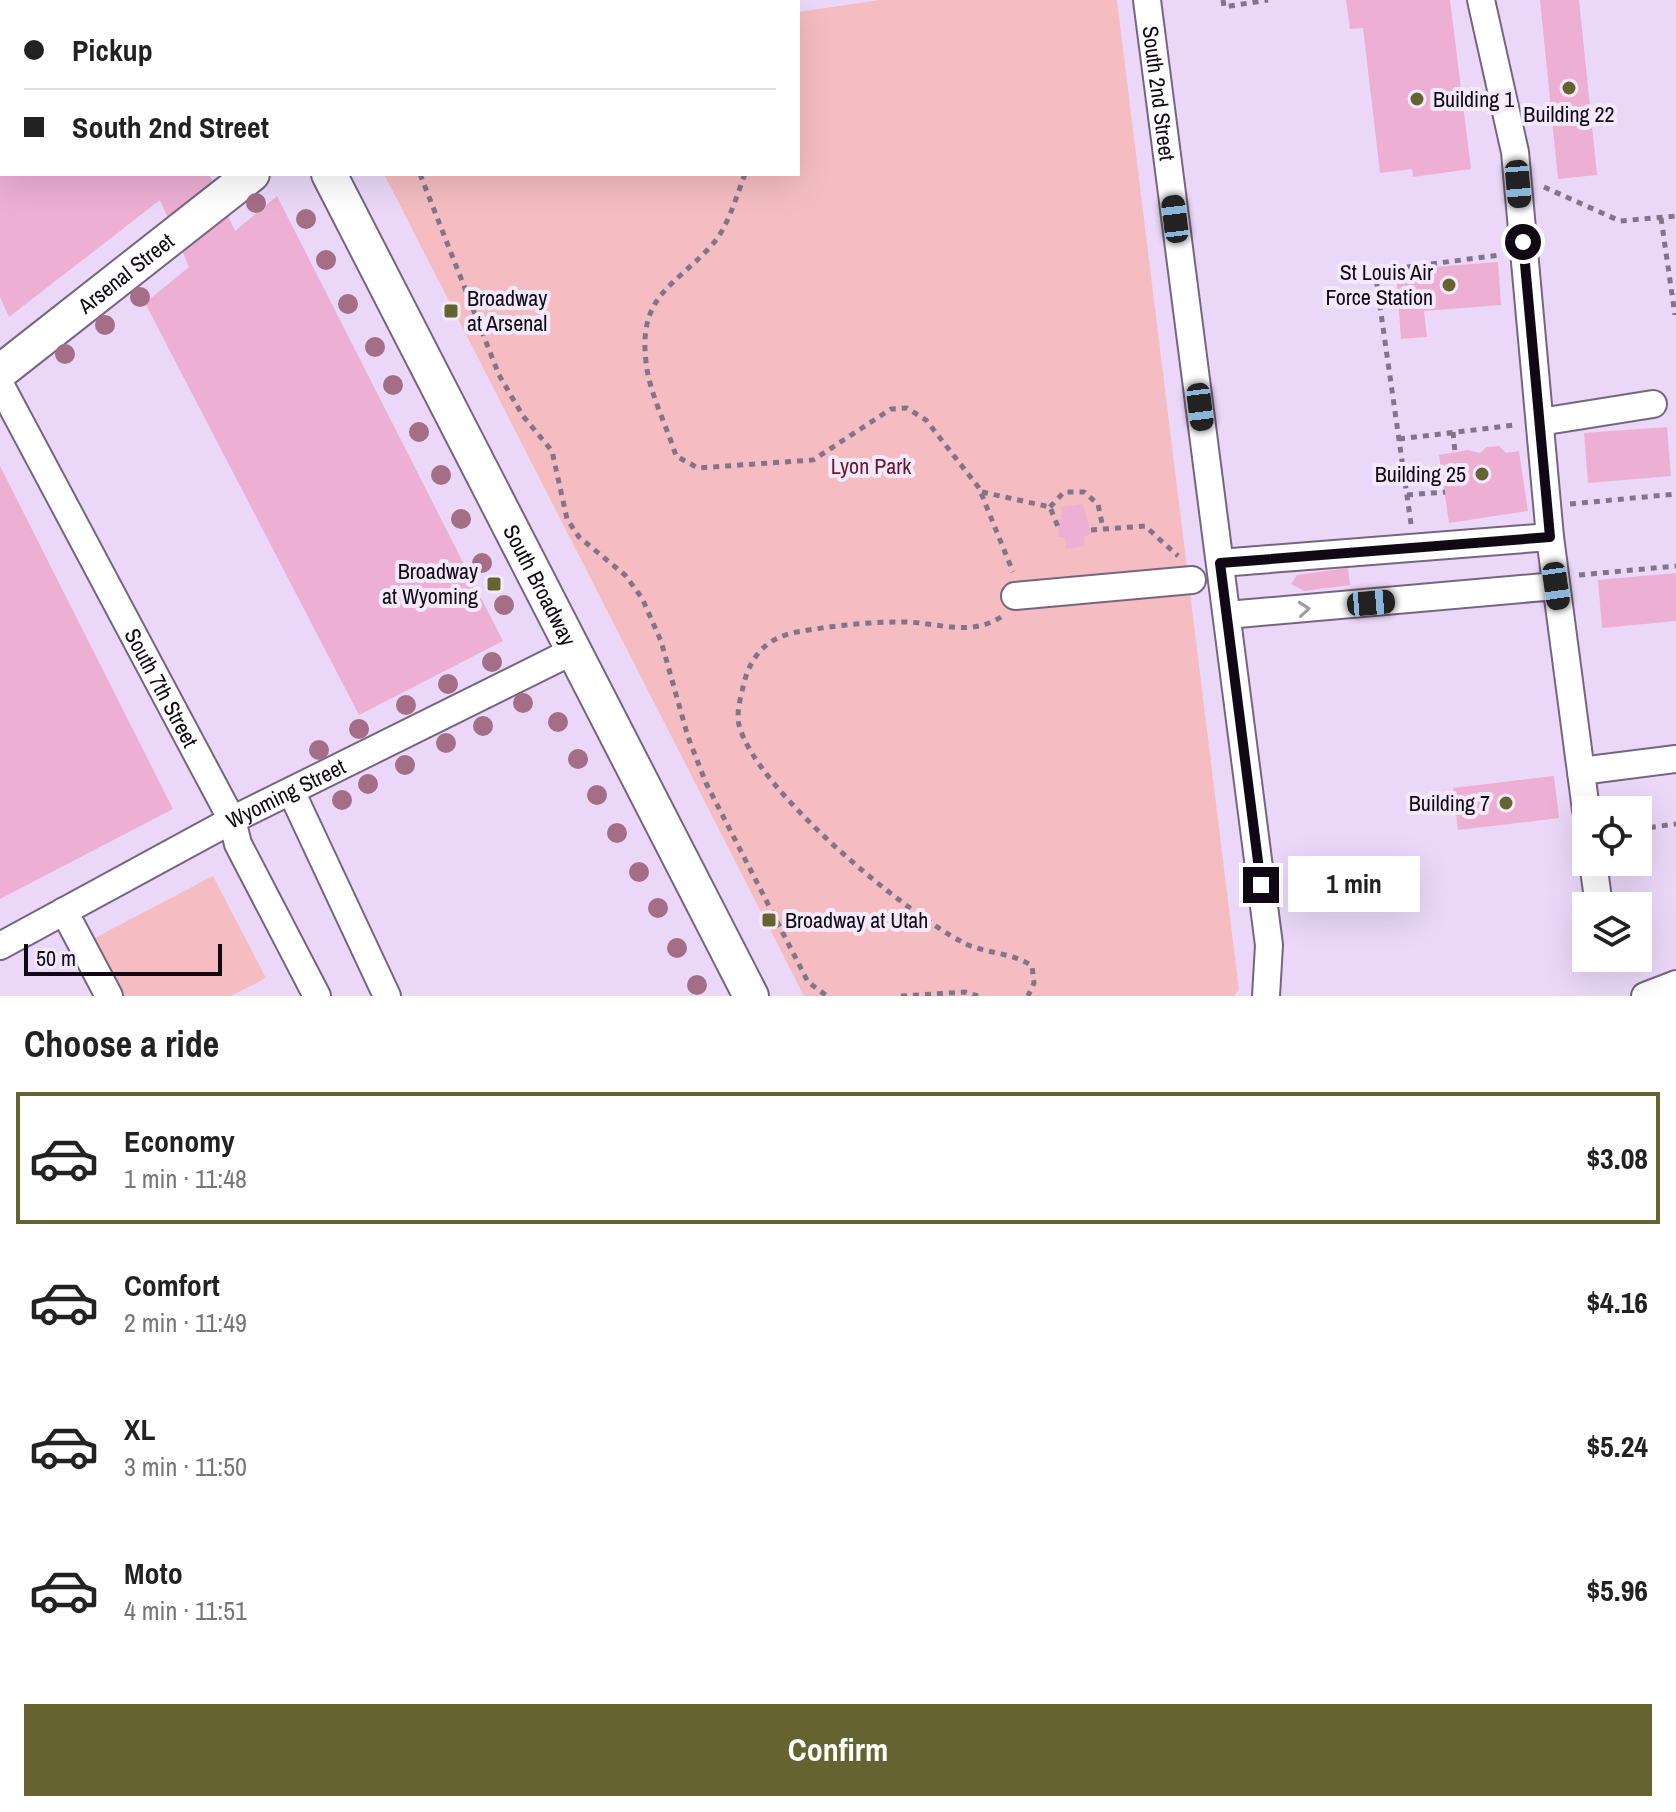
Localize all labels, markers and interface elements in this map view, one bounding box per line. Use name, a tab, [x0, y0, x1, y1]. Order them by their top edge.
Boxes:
street label: South 2nd Street	[1135, 24, 1183, 162]
text: Pickup	[72, 30, 153, 70]
marker: Building 22	[1560, 79, 1578, 97]
place label: Building 1	[1433, 84, 1514, 114]
marker: Building 1	[1408, 90, 1426, 108]
place label: Building 22	[1523, 99, 1615, 129]
text: South 2nd Street	[72, 107, 269, 147]
car	[1504, 159, 1532, 209]
car	[1160, 194, 1190, 244]
route start	[1505, 224, 1541, 260]
street label: Arsenal Street	[71, 226, 180, 321]
place label: St Louis Air Force Station	[1326, 257, 1433, 312]
marker: St Louis Air Force Station	[1440, 276, 1458, 294]
place label: Broadway at Arsenal	[467, 283, 547, 338]
marker: Broadway at Arsenal	[442, 302, 460, 320]
car	[1185, 382, 1215, 432]
park label: Lyon Park	[831, 451, 912, 481]
place label: Building 25	[1375, 459, 1466, 489]
marker: Building 25	[1473, 465, 1491, 483]
street label: South Broadway	[496, 519, 584, 651]
place label: Broadway at Wyoming	[382, 556, 478, 611]
car	[1541, 561, 1571, 611]
marker: Broadway at Wyoming	[485, 575, 503, 593]
car	[1346, 589, 1396, 617]
one-way arrow	[1298, 600, 1311, 617]
street label: South 7th Street	[118, 623, 206, 752]
street label: Wyoming Street	[221, 751, 350, 836]
place label: Building 7	[1409, 788, 1490, 818]
marker: Building 7	[1497, 794, 1515, 812]
map controls	[1572, 796, 1652, 972]
button: locate	[1572, 796, 1652, 876]
callout: 1 min	[1289, 857, 1421, 913]
text: 1 min	[1326, 866, 1382, 901]
route end	[1243, 867, 1279, 903]
button: layers	[1572, 892, 1652, 972]
place label: Broadway at Utah	[785, 905, 928, 935]
marker: Broadway at Utah	[760, 911, 778, 929]
scale bar	[24, 940, 222, 976]
text: 50 m	[36, 943, 76, 973]
text: Choose a ride	[24, 1020, 219, 1068]
text: Economy	[124, 1121, 235, 1161]
icon: car	[28, 1122, 100, 1194]
text: $3.08	[1586, 1138, 1648, 1178]
text: 1 min · 11:48	[124, 1161, 247, 1196]
text: Comfort	[124, 1265, 220, 1305]
icon: car	[28, 1266, 100, 1338]
text: $4.16	[1586, 1282, 1648, 1322]
text: 2 min · 11:49	[124, 1305, 247, 1340]
text: XL	[124, 1409, 155, 1449]
icon: car	[28, 1410, 100, 1482]
text: $5.24	[1586, 1426, 1648, 1466]
text: 3 min · 11:50	[124, 1449, 247, 1484]
text: Moto	[124, 1553, 183, 1593]
icon: car	[28, 1554, 100, 1626]
text: $5.96	[1586, 1570, 1648, 1610]
text: 4 min · 11:51	[124, 1593, 247, 1628]
button: Confirm	[24, 1704, 1652, 1796]

